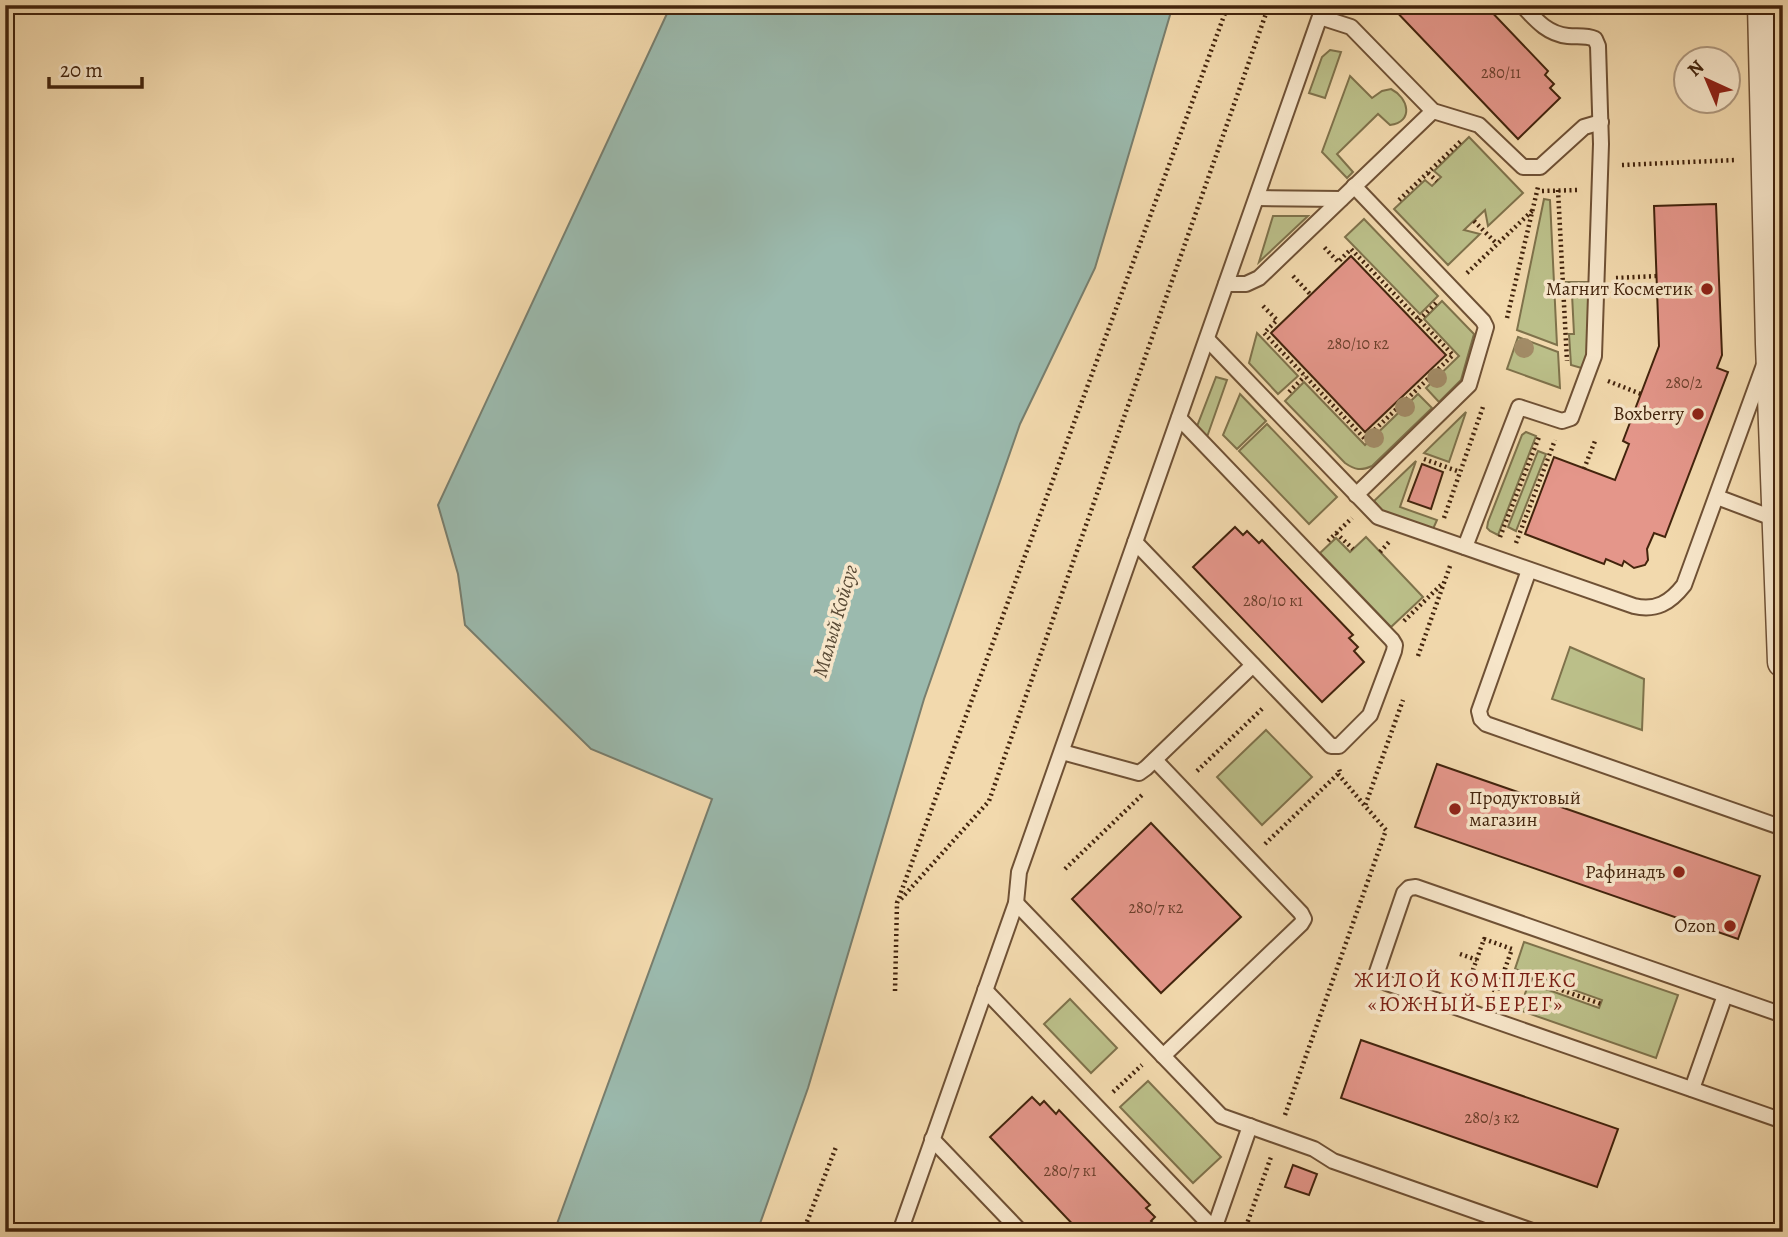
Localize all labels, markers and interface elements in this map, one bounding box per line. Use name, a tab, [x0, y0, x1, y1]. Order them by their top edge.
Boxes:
scale bar	[49, 46, 142, 90]
north arrow	[1672, 46, 1742, 116]
text: N	[1682, 54, 1710, 83]
text: 20 m	[60, 56, 103, 84]
house number: 280/11	[1481, 62, 1522, 84]
place label: Магнит Косметик	[1546, 276, 1693, 302]
marker: Магнит Косметик	[1699, 281, 1715, 297]
house number: 280/10 к2	[1327, 333, 1390, 355]
house number: 280/2	[1666, 372, 1703, 394]
place label: Boxberry	[1613, 401, 1685, 427]
marker: Boxberry	[1690, 406, 1706, 422]
water label: Малый Койсуг	[806, 561, 864, 681]
house number: 280/10 к1	[1243, 590, 1304, 612]
place label: Продуктовый магазин	[1469, 785, 1581, 833]
marker: Продуктовый магазин	[1447, 801, 1463, 817]
place label: Рафинадъ	[1585, 859, 1666, 885]
marker: Рафинадъ	[1671, 864, 1687, 880]
house number: 280/7 к2	[1129, 897, 1184, 919]
place label: Ozon	[1674, 913, 1716, 939]
marker: Ozon	[1722, 918, 1738, 934]
district label: ЖИЛОЙ КОМПЛЕКС «ЮЖНЫЙ БЕРЕГ»	[1354, 966, 1578, 1018]
house number: 280/3 к2	[1465, 1107, 1520, 1129]
house number: 280/7 к1	[1044, 1160, 1097, 1182]

